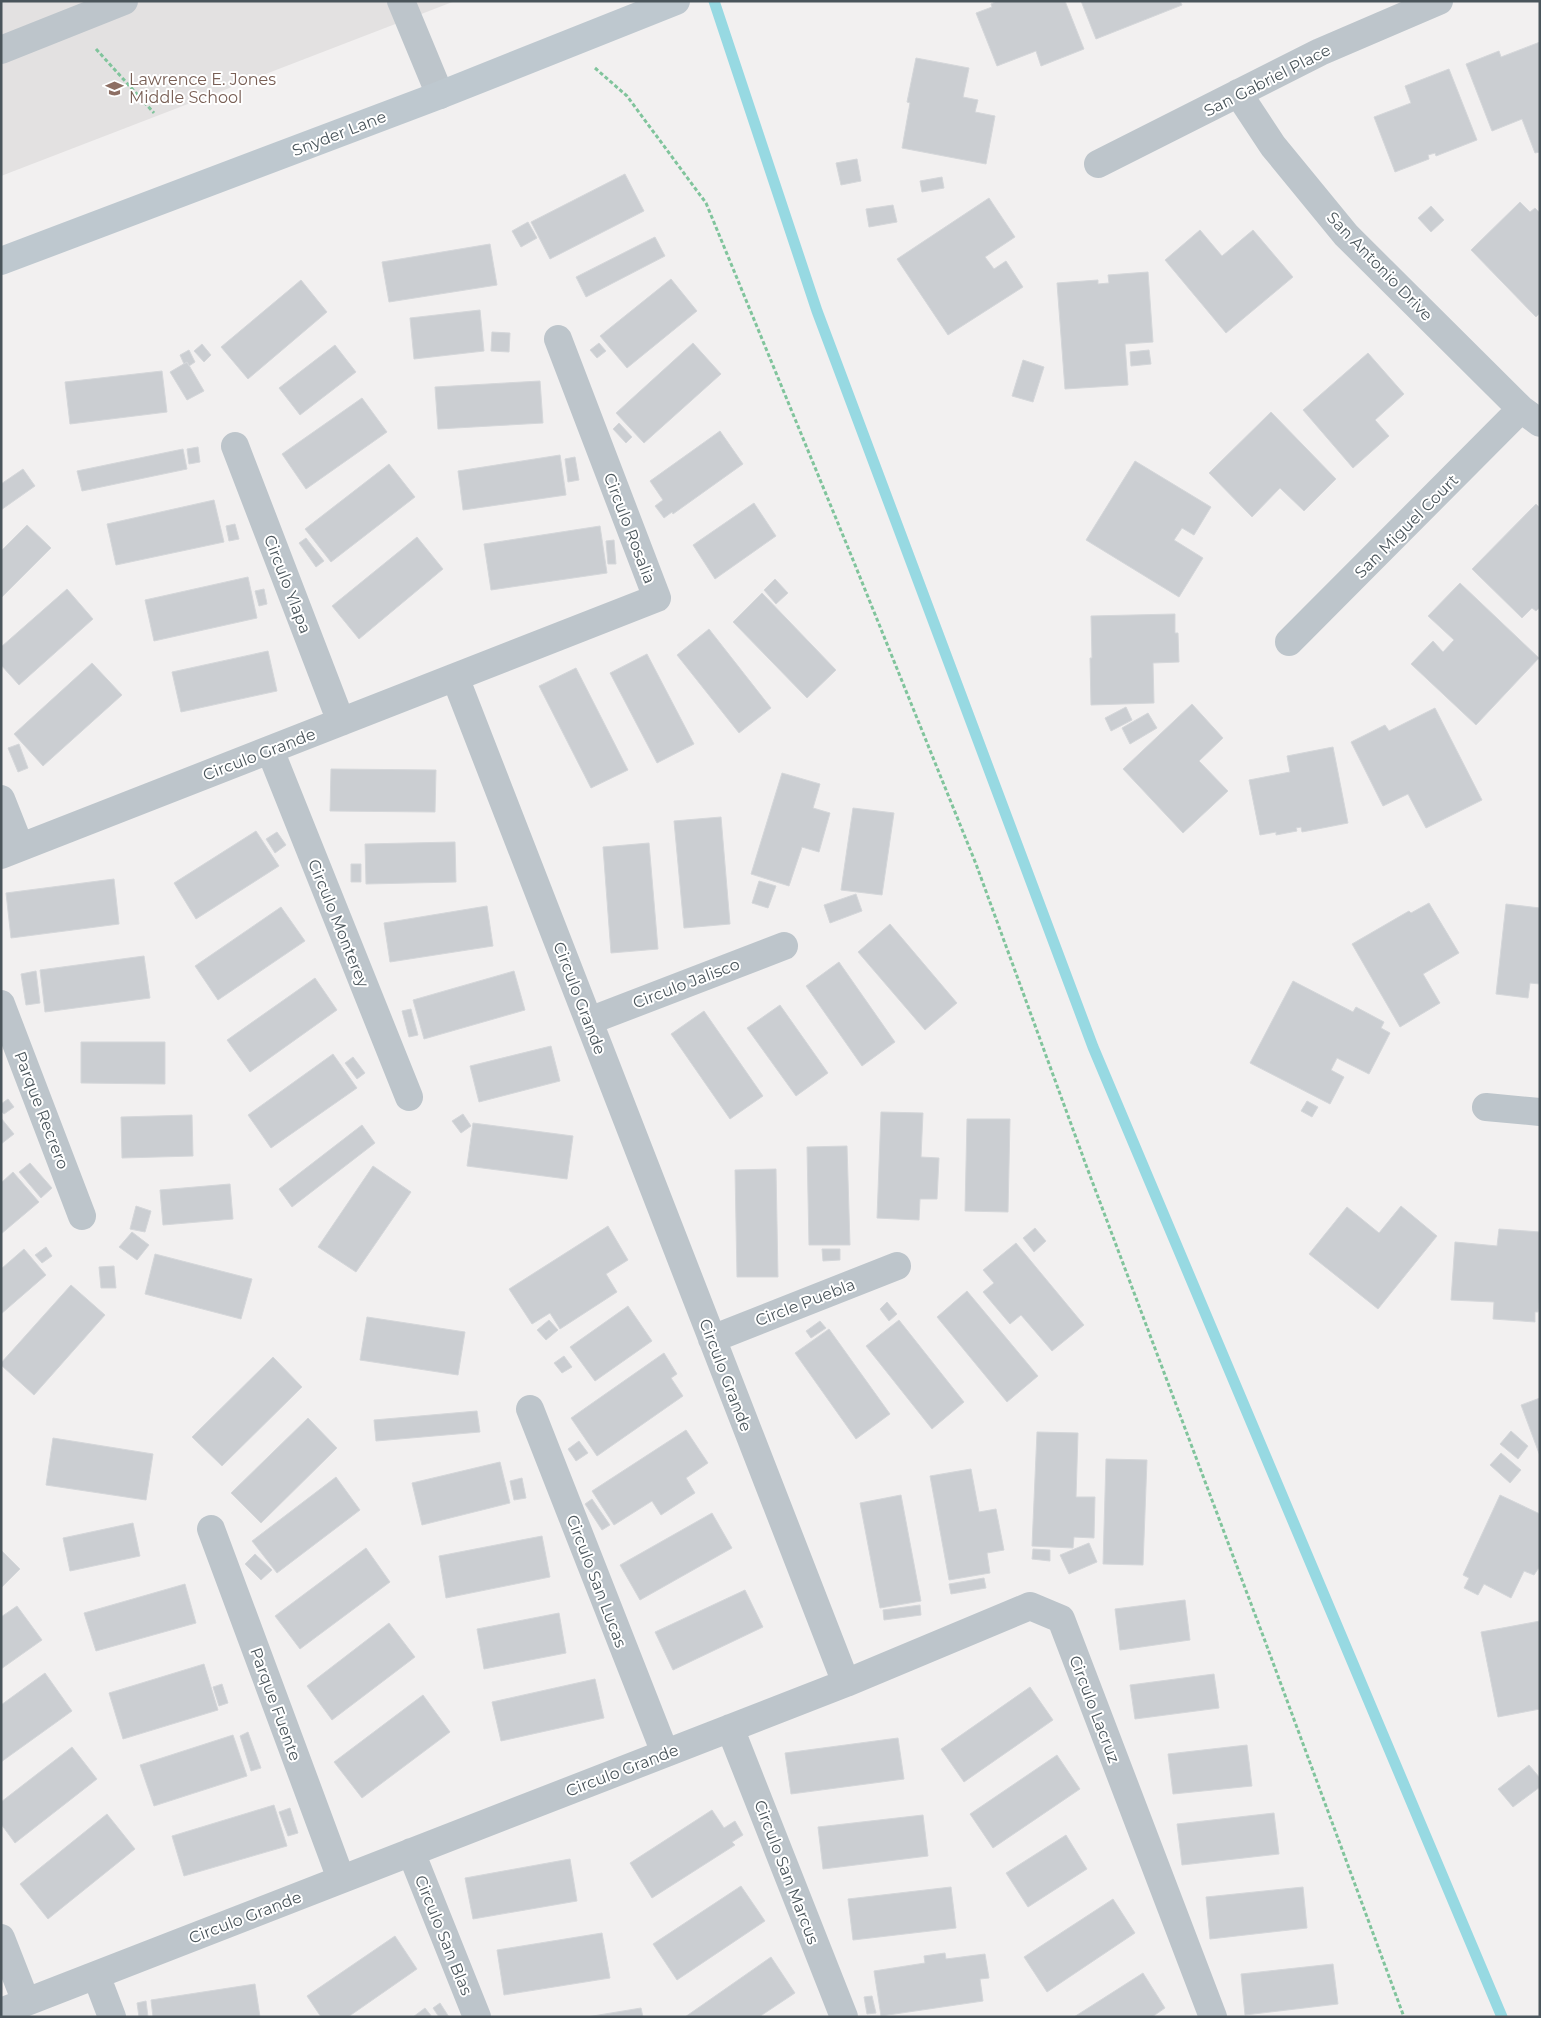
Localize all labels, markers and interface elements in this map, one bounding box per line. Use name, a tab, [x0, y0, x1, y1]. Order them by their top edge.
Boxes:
street label: San Gabriel Place	[1201, 40, 1334, 121]
place label: Lawrence E. Jones Middle School	[129, 70, 276, 107]
school or university icon: Lawrence E. Jones Middle School	[105, 78, 125, 98]
street label: Snyder Lane	[289, 107, 389, 160]
street label: San Antonio Drive	[1323, 208, 1437, 325]
street label: Circulo Rosalia	[600, 470, 659, 586]
street label: San Miguel Court	[1351, 470, 1462, 582]
street label: Circulo Ylapa	[260, 532, 315, 636]
street label: Circulo Grande	[200, 724, 318, 785]
street label: Circulo Monterey	[304, 856, 373, 990]
street label: Circulo Grande	[549, 939, 610, 1057]
street label: Circulo Jalisco	[630, 954, 742, 1013]
street label: Parque Recrero	[10, 1049, 73, 1172]
street label: Circle Puebla	[753, 1275, 858, 1330]
street label: Circulo Grande	[695, 1316, 756, 1434]
street label: Circulo San Lucas	[562, 1512, 631, 1650]
street label: Parque Fuente	[246, 1645, 305, 1763]
street label: Circulo Lacruz	[1065, 1653, 1124, 1766]
street label: Circulo Grande	[563, 1740, 681, 1801]
street label: Circulo San Marcus	[750, 1797, 823, 1947]
street label: Circulo San Blas	[411, 1872, 476, 1998]
street label: Circulo Grande	[186, 1887, 304, 1948]

